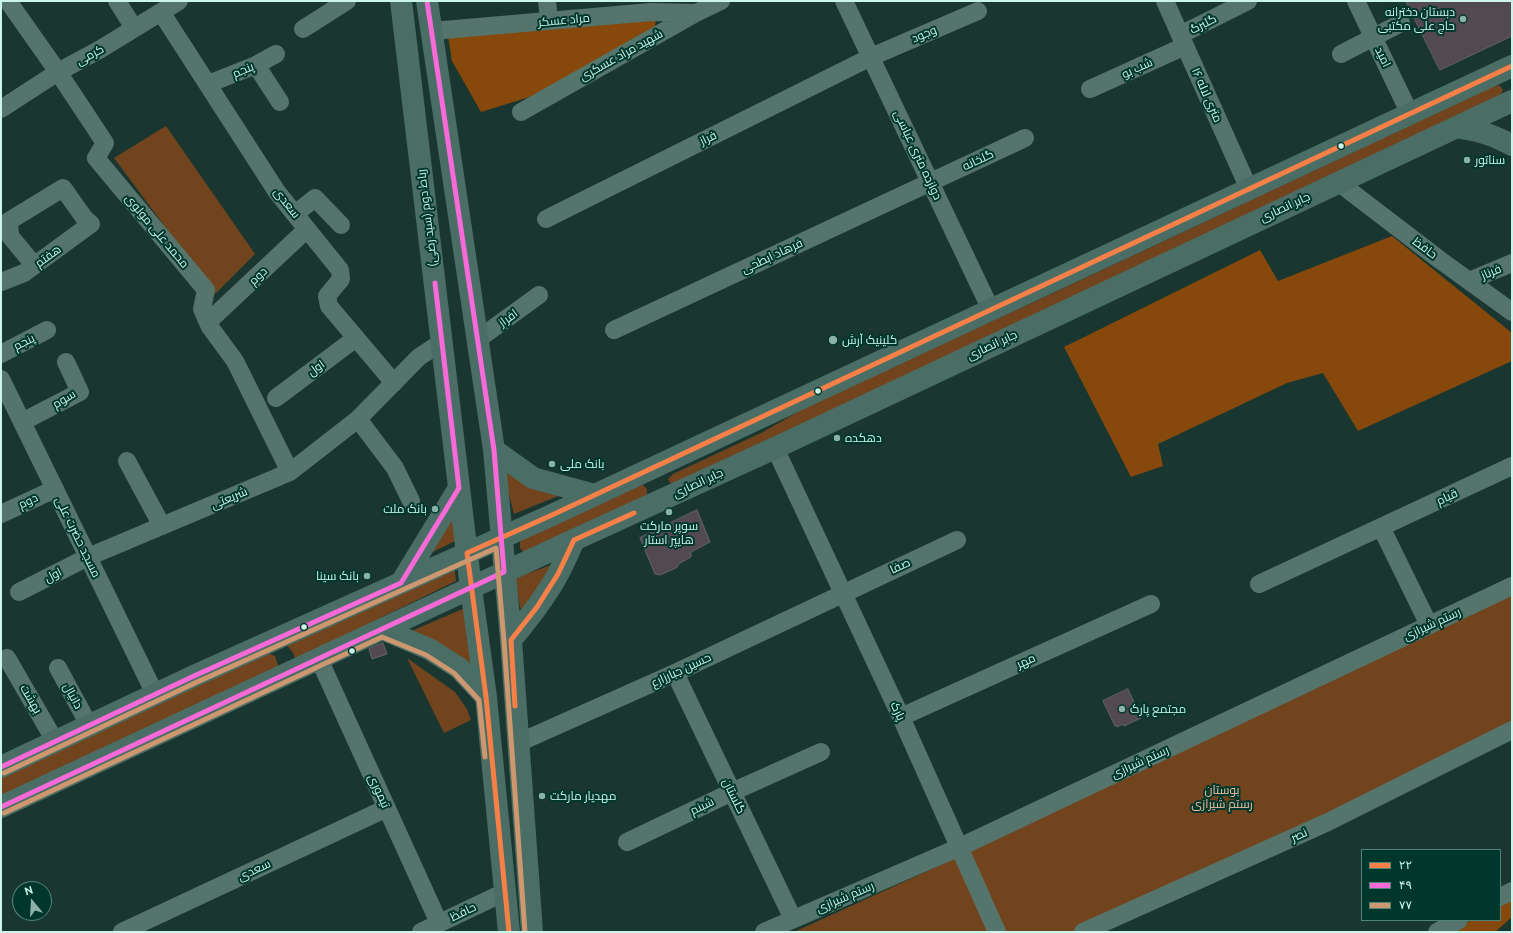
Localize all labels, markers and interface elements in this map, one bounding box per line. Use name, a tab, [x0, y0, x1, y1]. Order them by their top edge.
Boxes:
place label: دبستان دخترانه حاج علی مکتبی	[1378, 5, 1455, 33]
street label: مراد عسکر	[537, 11, 591, 29]
street label: گلبرگ	[1187, 11, 1219, 37]
marker: دبستان دخترانه حاج علی مکتبی	[1458, 14, 1468, 24]
street label: وجود	[909, 22, 939, 46]
street label: شهید مراد عسکری	[577, 26, 665, 84]
street label: کرمی	[74, 42, 106, 68]
street label: امید	[1372, 44, 1394, 70]
street label: شب بو	[1119, 55, 1155, 81]
street label: پنجم	[230, 59, 256, 81]
street label: ۱۶ متری لاله	[1189, 65, 1225, 125]
street label: دوازده متری عباسی	[891, 108, 945, 202]
street label: فراز	[697, 128, 719, 148]
unlabelled marker	[1336, 141, 1346, 151]
street label: گلخانه	[960, 147, 996, 173]
place label: سناتور	[1475, 153, 1505, 167]
marker: سناتور	[1462, 155, 1472, 165]
street label: رباط دوم (سید رضی)	[414, 168, 440, 268]
street label: سعدی	[271, 185, 303, 221]
street label: جابر انصاری	[1258, 189, 1312, 225]
street label: محمد علی مولوی	[122, 191, 192, 271]
street label: حافظ	[1410, 234, 1440, 262]
street label: فرهاد ابطحی	[739, 236, 805, 276]
street label: هفتم	[32, 242, 64, 270]
street label: فرناز	[1479, 261, 1503, 283]
street label: دوم	[246, 264, 270, 288]
street label: افراز	[495, 306, 521, 330]
street label: جابر انصاری	[965, 327, 1019, 363]
street label: پنجم	[11, 331, 37, 353]
place label: کلینیک آرش	[842, 333, 897, 347]
marker: کلینیک آرش	[827, 334, 839, 346]
street label: اول	[305, 357, 327, 379]
unlabelled marker	[813, 386, 823, 396]
street label: سوم	[50, 387, 78, 411]
place label: دهکده	[845, 431, 882, 445]
marker: دهکده	[832, 433, 842, 443]
place label: بانک ملی	[560, 457, 604, 471]
marker: بانک ملی	[547, 459, 557, 469]
street label: جابر انصاری	[671, 465, 725, 501]
street label: شریعتی	[209, 484, 249, 512]
street label: قیام	[1434, 486, 1460, 508]
street label: دوم	[16, 490, 40, 512]
street label: مسجد حضرت علی	[52, 494, 104, 580]
place label: بانک ملت	[383, 502, 427, 516]
marker: بانک ملت	[430, 504, 440, 514]
marker: سوپر مارکت هایپر استار	[664, 507, 674, 517]
place label: سوپر مارکت هایپر استار	[640, 519, 698, 547]
street label: صفا	[887, 555, 913, 577]
street label: اول	[42, 565, 64, 585]
place label: بانک سینا	[316, 569, 359, 583]
marker: بانک سینا	[362, 571, 372, 581]
street label: رستم شیرازی	[1401, 604, 1463, 644]
unlabelled marker	[299, 622, 309, 632]
unlabelled marker	[347, 646, 357, 656]
street label: حسین جبارزارع	[649, 650, 713, 690]
street label: مهر	[1014, 651, 1038, 671]
street label: دانیال	[60, 681, 86, 711]
street label: بهشت	[17, 682, 45, 716]
street label: پارک	[887, 699, 909, 723]
place label: مجتمع پارک	[1130, 702, 1186, 716]
marker: مجتمع پارک	[1117, 704, 1127, 714]
street label: رستم شیرازی	[1109, 742, 1171, 782]
street label: تیموری	[365, 772, 393, 810]
street label: گلستان	[719, 776, 749, 816]
park label: بوستان رستم شیرازی	[1191, 783, 1253, 811]
place label: مهدیار مارکت	[550, 789, 616, 803]
marker: مهدیار مارکت	[537, 791, 547, 801]
street label: شبنم	[688, 794, 716, 818]
street label: نصر	[1288, 825, 1310, 845]
legend	[1361, 849, 1501, 921]
street label: سعدی	[235, 856, 273, 884]
text: ۲۲	[1399, 858, 1412, 871]
street label: رستم شیرازی	[814, 878, 876, 916]
text: ۴۹	[1399, 878, 1412, 891]
north arrow	[12, 881, 52, 921]
text: N	[23, 884, 34, 898]
text: ۷۷	[1399, 898, 1412, 911]
street label: حافظ	[448, 900, 478, 924]

